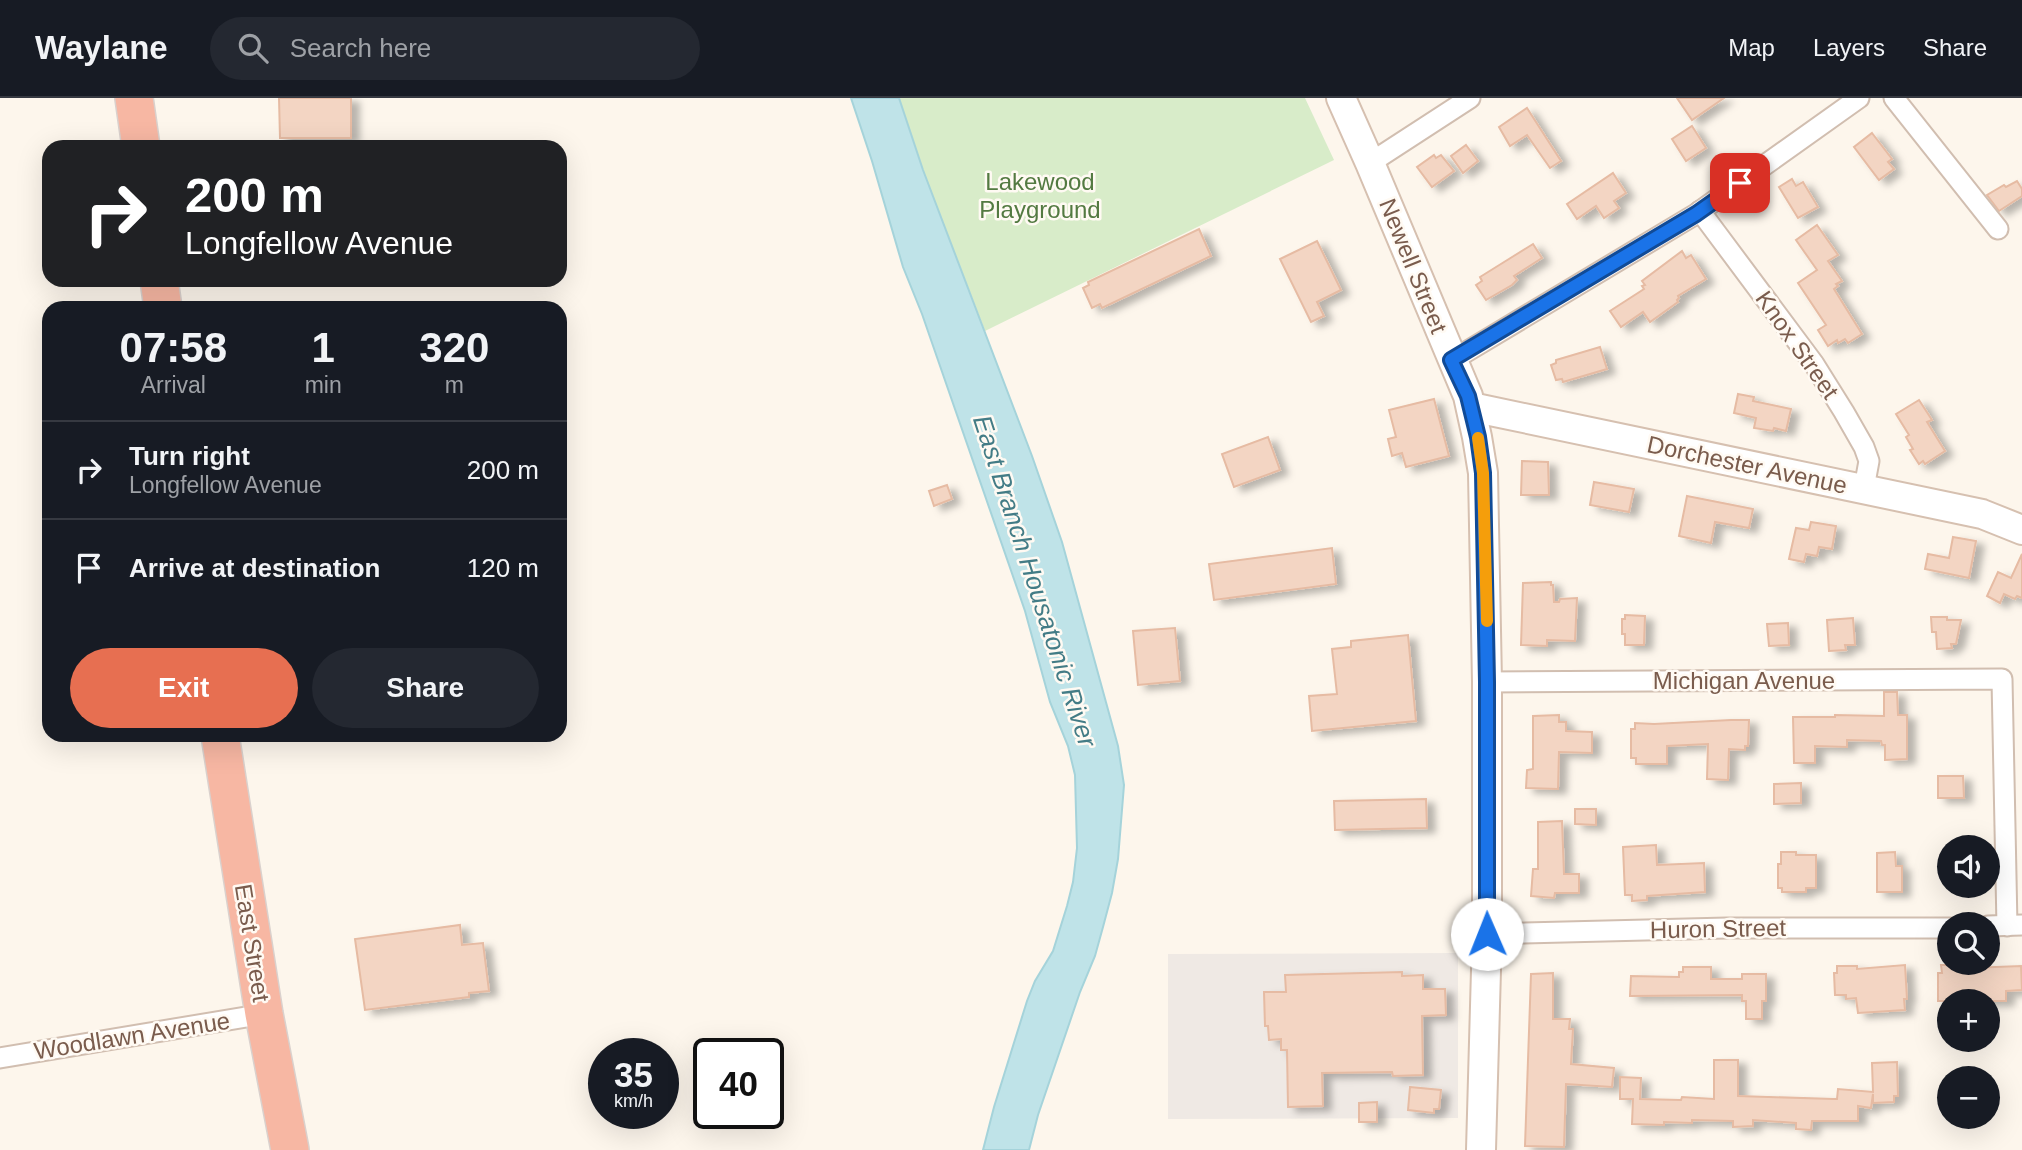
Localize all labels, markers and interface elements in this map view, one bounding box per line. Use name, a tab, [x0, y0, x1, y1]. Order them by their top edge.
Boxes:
search box	[210, 17, 700, 80]
text: Waylane	[35, 29, 168, 66]
icon: search	[234, 29, 272, 67]
text: Search here	[290, 33, 431, 63]
text: Map	[1728, 34, 1775, 61]
text: Layers	[1813, 34, 1885, 61]
text: Share	[1923, 34, 1987, 61]
pin	[1710, 153, 1770, 213]
icon: arrive	[1721, 164, 1759, 202]
icon: right	[70, 168, 161, 259]
text: 200 m	[185, 168, 324, 222]
park label: Lakewood Playground	[979, 168, 1101, 223]
street label: Newell Street	[1374, 195, 1453, 337]
text: Longfellow Avenue	[185, 225, 453, 261]
street label: Knox Street	[1750, 286, 1845, 404]
text: 07:58	[120, 324, 227, 371]
text: 1	[311, 324, 335, 371]
text: 320	[419, 324, 489, 371]
text: Arrival	[141, 372, 206, 398]
text: min	[305, 372, 342, 398]
text: m	[445, 372, 464, 398]
water label: East Branch Housatonic River	[967, 411, 1103, 752]
street label: Dorchester Avenue	[1645, 430, 1850, 499]
text: Turn right	[129, 441, 250, 471]
icon: right	[70, 451, 108, 489]
text: 200 m	[467, 455, 539, 485]
text: Longfellow Avenue	[129, 472, 322, 498]
icon: arrive	[70, 549, 108, 587]
text: Arrive at destination	[129, 553, 380, 583]
text: 120 m	[467, 553, 539, 583]
button: Exit	[70, 648, 298, 728]
button: Share	[312, 648, 539, 728]
street label: Michigan Avenue	[1653, 667, 1835, 694]
map controls	[1937, 835, 2000, 1129]
button: sound	[1937, 835, 2000, 898]
street label: East Street	[230, 882, 275, 1004]
position arrow	[1450, 897, 1524, 971]
button: search	[1937, 912, 2000, 975]
street label: Huron Street	[1650, 914, 1787, 943]
button: +	[1937, 989, 2000, 1052]
street label: Woodlawn Avenue	[32, 1007, 232, 1064]
speed limit sign: 40	[693, 1038, 784, 1129]
text: 35	[614, 1055, 653, 1094]
button: −	[1937, 1066, 2000, 1129]
text: km/h	[614, 1091, 653, 1111]

